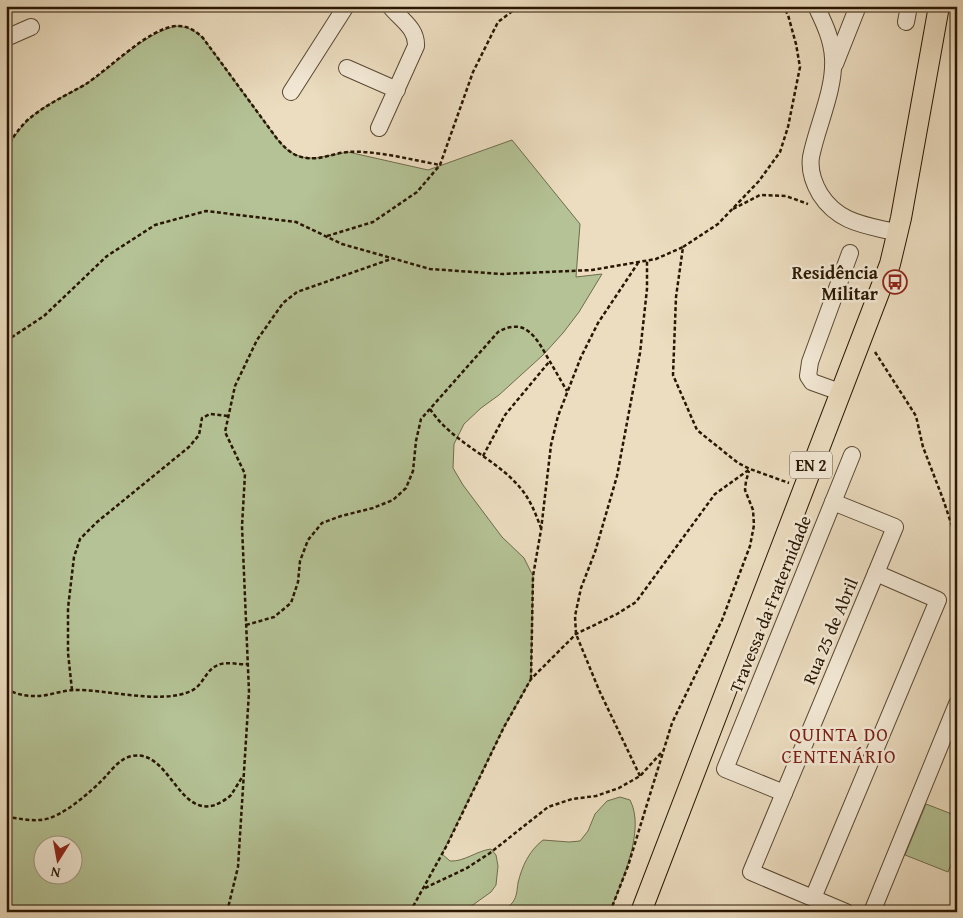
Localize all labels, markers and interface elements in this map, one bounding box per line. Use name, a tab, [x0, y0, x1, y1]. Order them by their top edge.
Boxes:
place label: Residência Militar	[792, 259, 879, 307]
bus stop icon: Residência Militar	[882, 269, 908, 295]
road number: EN 2	[790, 452, 832, 478]
street label: Travessa da Fraternidade	[722, 511, 818, 697]
street label: Rua 25 de Abril	[795, 573, 865, 689]
district label: QUINTA DO CENTENÁRIO	[782, 720, 896, 770]
north arrow	[32, 836, 82, 886]
text: N	[48, 862, 62, 883]

